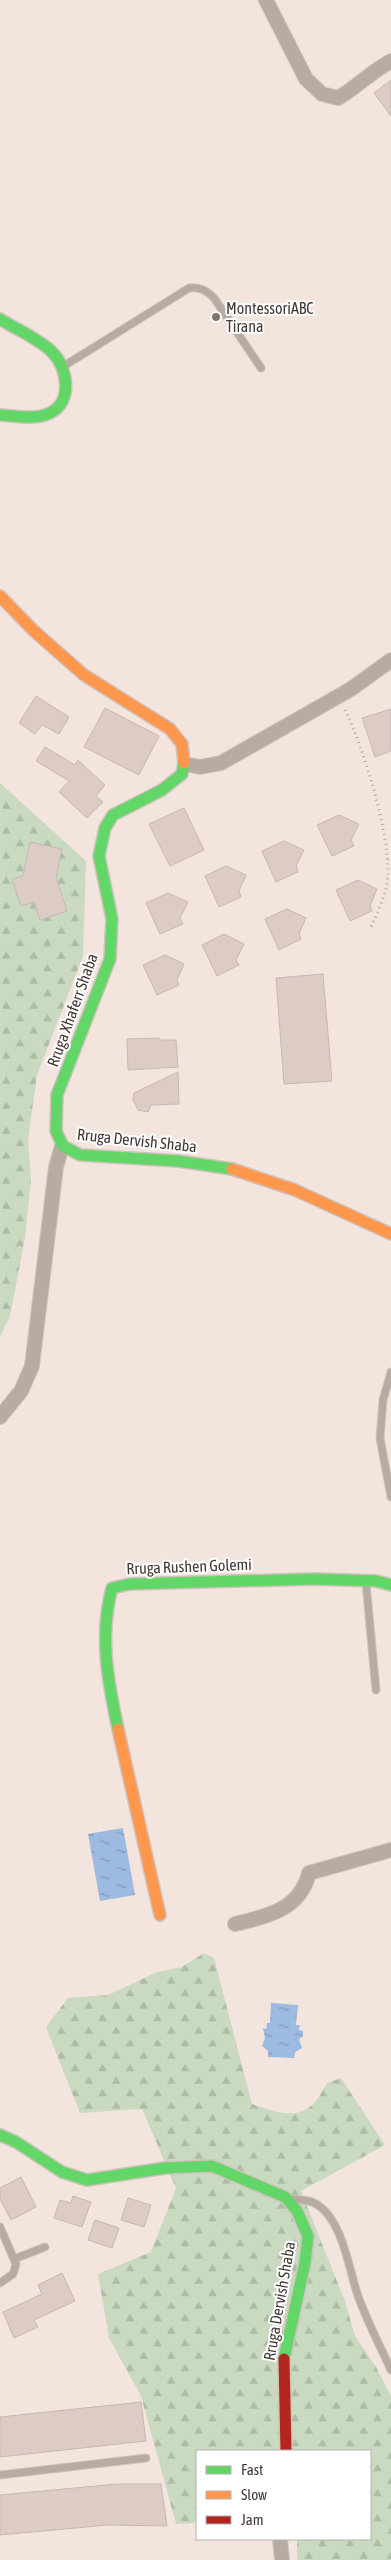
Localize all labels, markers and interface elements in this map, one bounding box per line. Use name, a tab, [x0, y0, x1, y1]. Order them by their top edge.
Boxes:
place label: MontessoriABC Tirana	[226, 299, 314, 335]
marker: MontessoriABC Tirana	[210, 311, 222, 323]
street label: Rruga Xhaferr Shaba	[43, 951, 102, 1069]
street label: Rruga Dervish Shaba	[76, 1125, 198, 1156]
street label: Rruga Rushen Golemi	[126, 1555, 252, 1578]
street label: Rruga Dervish Shaba	[260, 2240, 299, 2362]
legend	[196, 2450, 371, 2540]
text: Fast	[241, 2461, 263, 2478]
text: Slow	[241, 2486, 267, 2503]
text: Jam	[241, 2511, 264, 2528]

